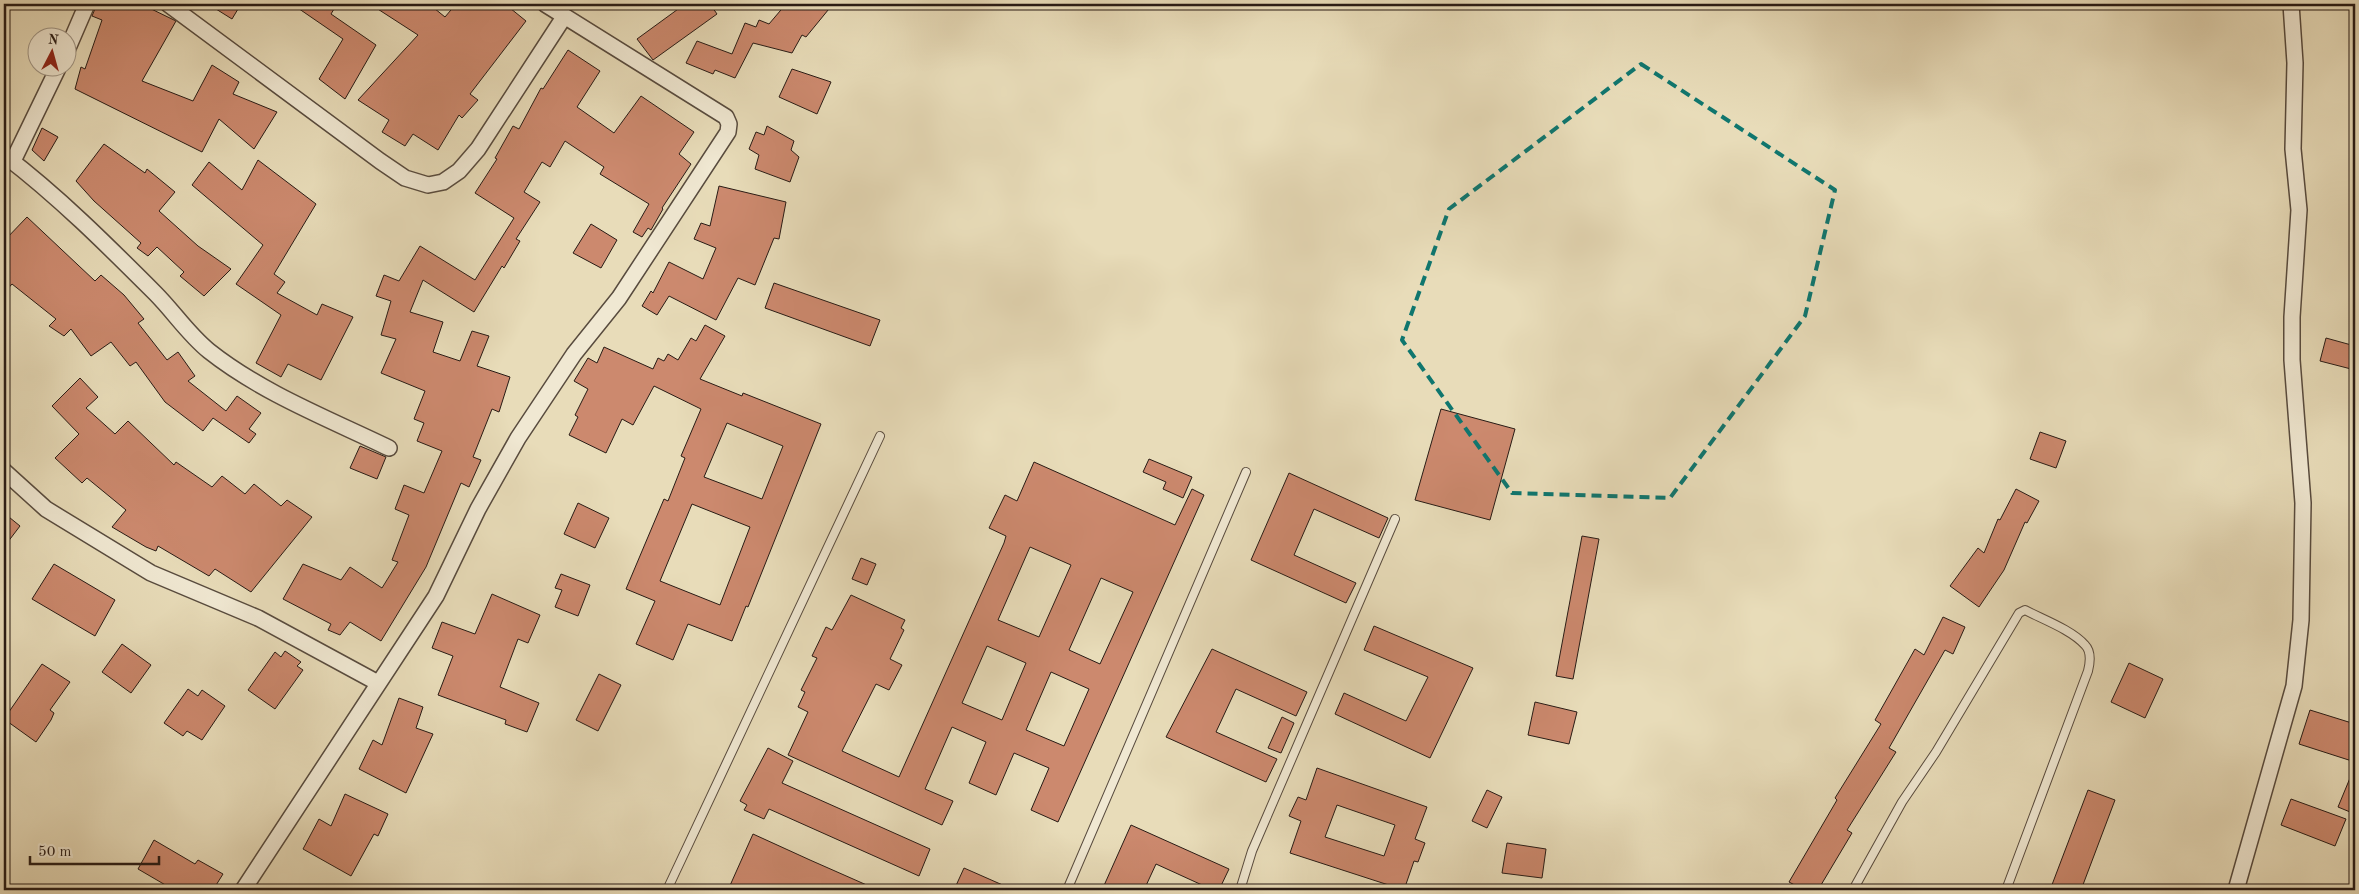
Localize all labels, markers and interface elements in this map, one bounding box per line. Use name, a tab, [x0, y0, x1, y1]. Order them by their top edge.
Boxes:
north arrow	[28, 28, 78, 78]
text: N	[47, 33, 60, 48]
scale bar	[30, 834, 159, 866]
text: 50 m	[38, 845, 72, 860]

